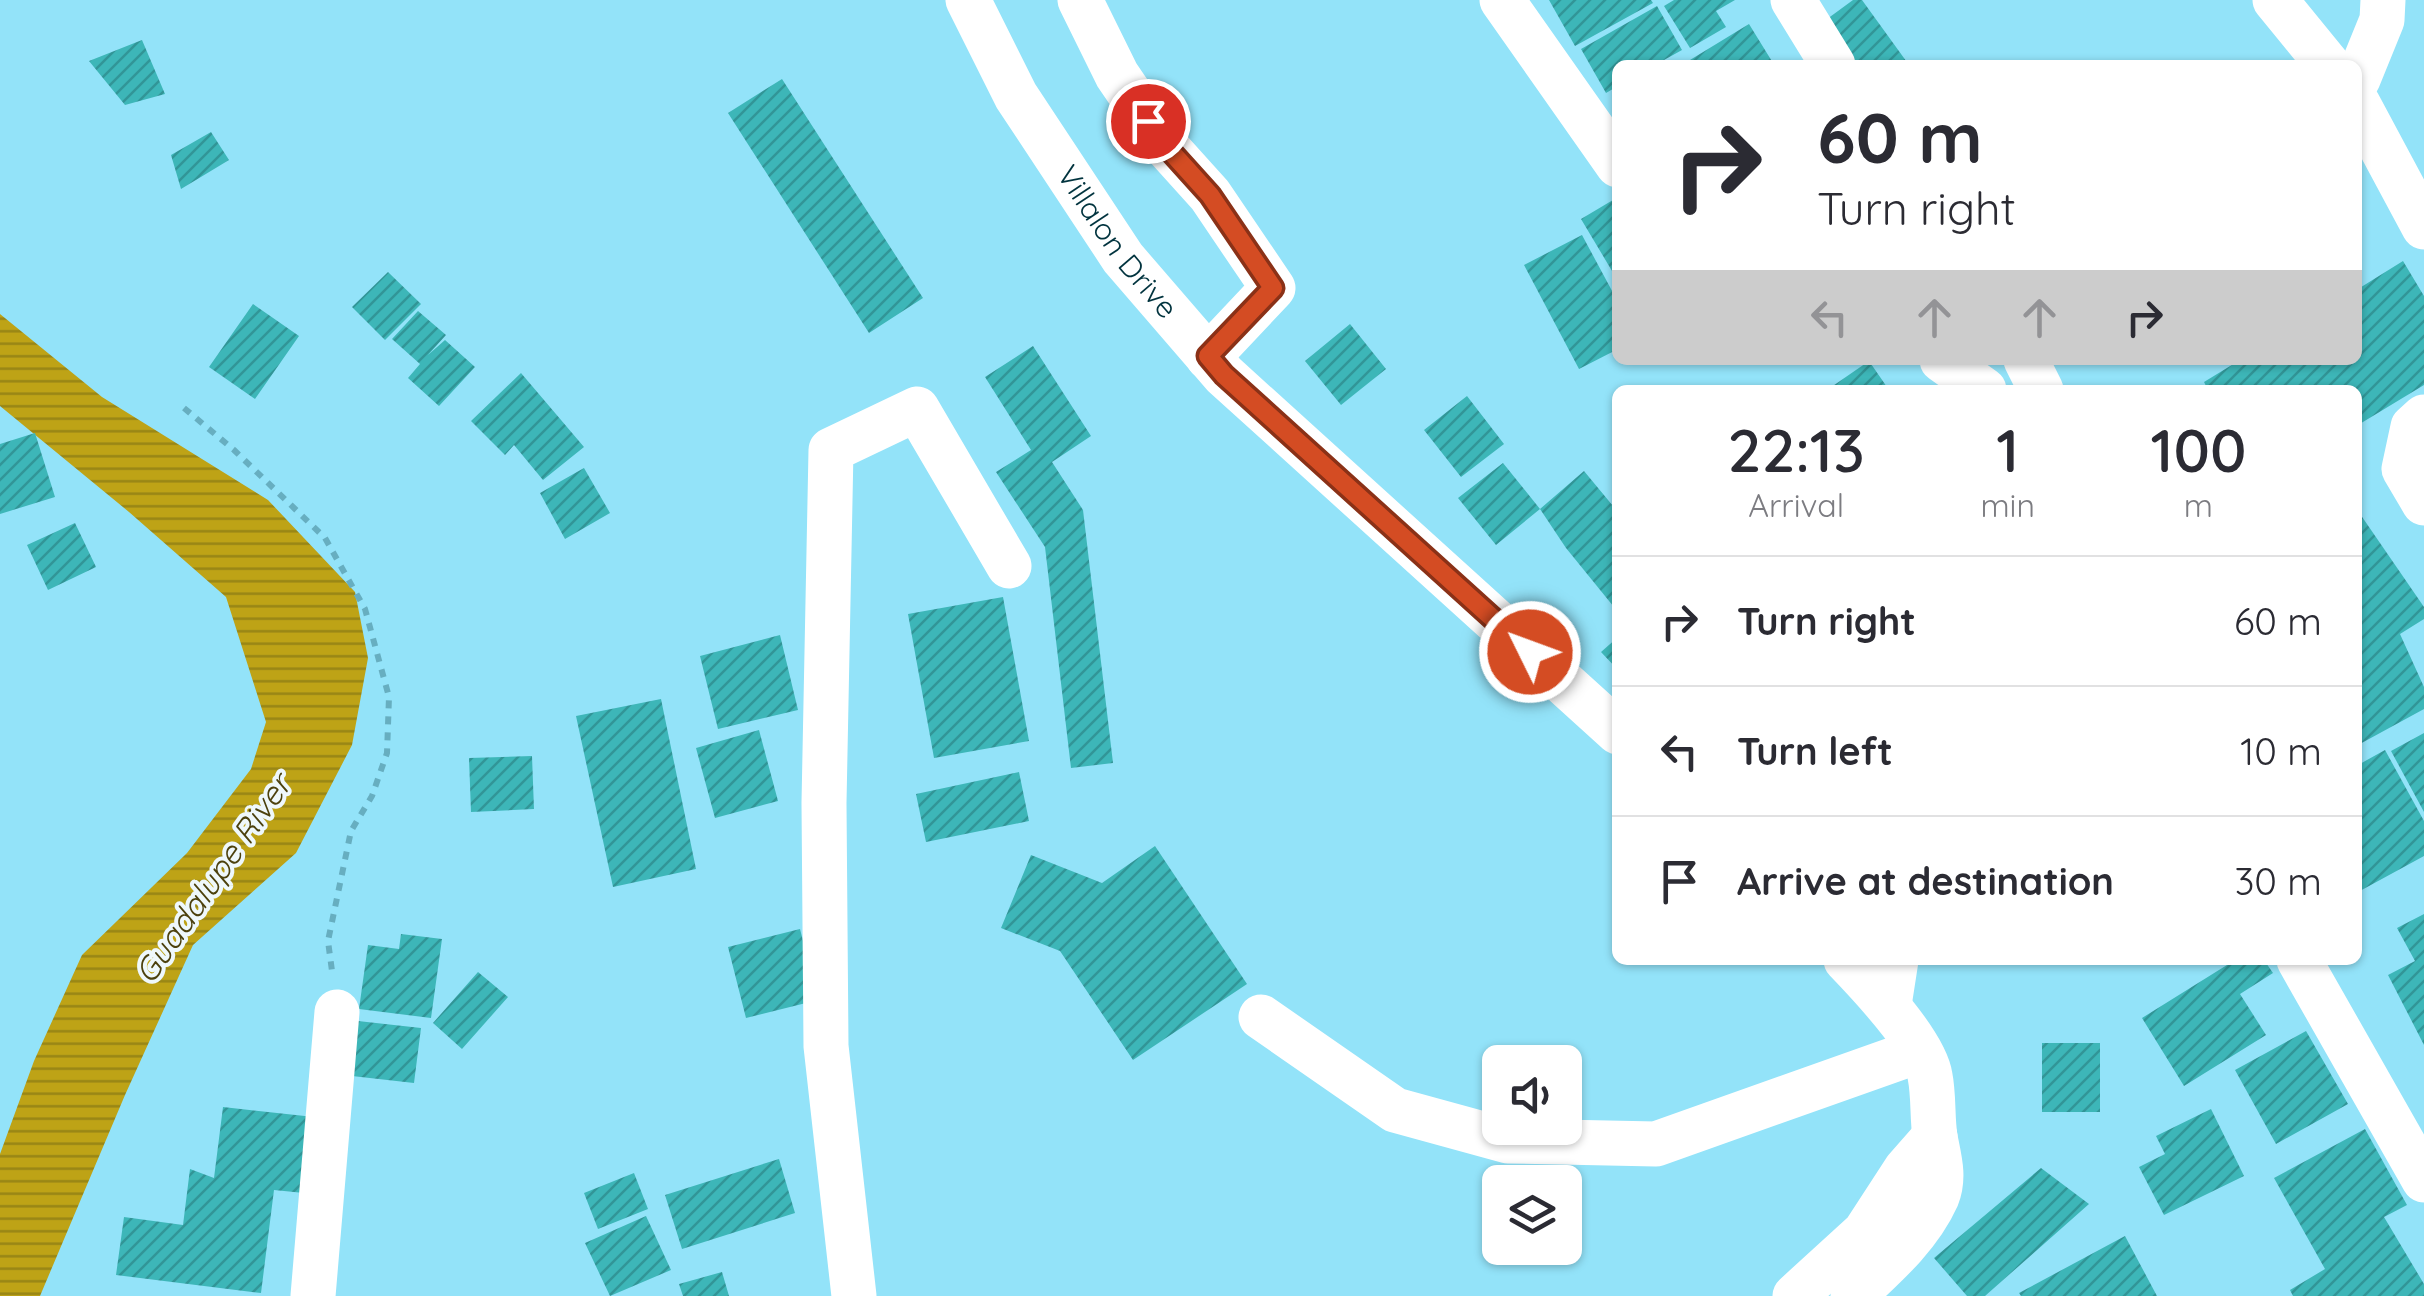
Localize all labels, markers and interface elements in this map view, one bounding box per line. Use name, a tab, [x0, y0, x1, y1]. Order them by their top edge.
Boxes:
pin	[1106, 79, 1191, 164]
text: 60 m	[1817, 93, 1983, 181]
icon: arrive	[1121, 94, 1176, 149]
icon: right	[1652, 100, 1782, 230]
street label: Villalon Drive	[1049, 158, 1186, 326]
text: Turn right	[1817, 180, 2016, 236]
icon: left	[1802, 290, 1857, 345]
icon: ahead	[1907, 290, 1962, 345]
icon: ahead	[2012, 290, 2067, 345]
icon: right	[2117, 290, 2172, 345]
text: 22:13	[1728, 412, 1865, 487]
text: 1	[1996, 412, 2019, 487]
text: 100	[2150, 412, 2246, 487]
text: Arrival	[1748, 485, 1844, 525]
text: min	[1980, 485, 2035, 525]
text: m	[2184, 485, 2213, 525]
icon: right	[1652, 594, 1707, 649]
text: Turn right	[1737, 597, 1916, 645]
text: 60 m	[2234, 597, 2322, 645]
position arrow	[1478, 600, 1582, 704]
icon: left	[1652, 724, 1707, 779]
text: Turn left	[1737, 727, 1893, 775]
text: 10 m	[2240, 727, 2322, 775]
water label: Guadalupe River	[125, 763, 301, 991]
icon: arrive	[1652, 854, 1707, 909]
text: Arrive at destination	[1737, 857, 2114, 905]
text: 30 m	[2234, 857, 2322, 905]
map controls	[1482, 1045, 1582, 1265]
button: sound	[1482, 1045, 1582, 1145]
button: layers	[1482, 1165, 1582, 1265]

